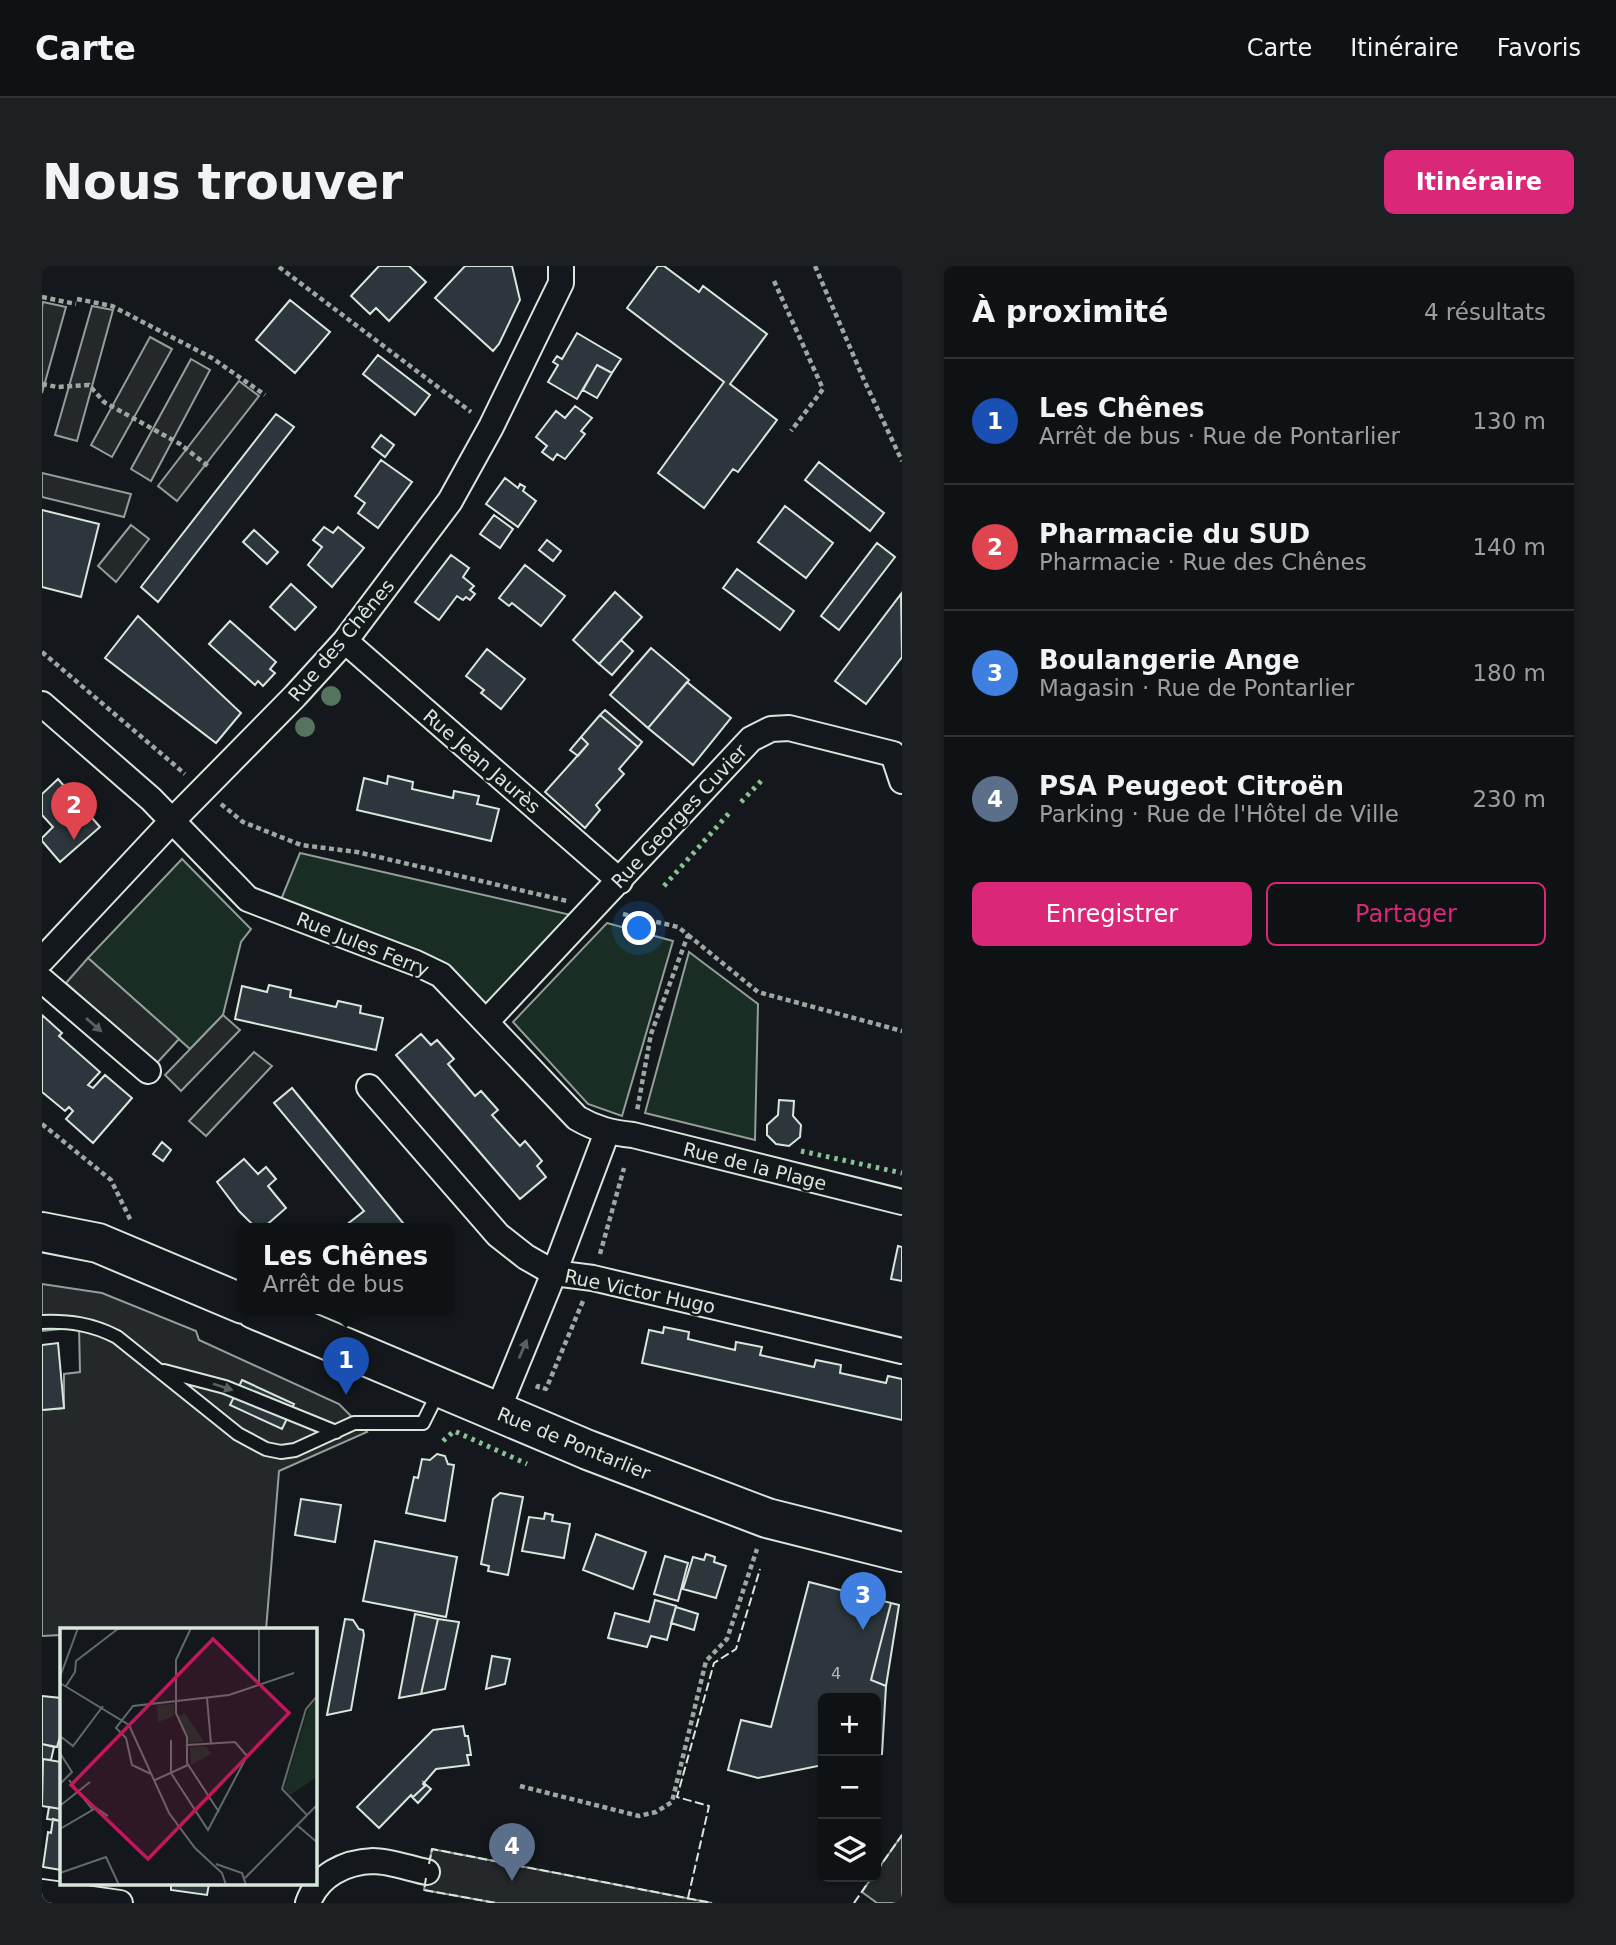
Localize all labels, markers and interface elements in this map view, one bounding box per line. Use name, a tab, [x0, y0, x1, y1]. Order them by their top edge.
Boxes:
text: Carte	[35, 29, 136, 68]
text: Carte	[1247, 34, 1312, 62]
text: Itinéraire	[1350, 34, 1459, 62]
text: Favoris	[1497, 34, 1581, 62]
button: Itinéraire	[1384, 150, 1574, 214]
text: Nous trouver	[42, 154, 403, 211]
text: À proximité	[972, 294, 1168, 329]
text: 4 résultats	[1424, 299, 1546, 325]
text: Les Chênes	[1039, 393, 1205, 423]
text: 1	[987, 408, 1003, 434]
text: 130 m	[1472, 408, 1546, 434]
text: Arrêt de bus · Rue de Pontarlier	[1039, 423, 1400, 449]
text: Pharmacie du SUD	[1039, 519, 1310, 549]
text: 2	[987, 534, 1003, 560]
text: 140 m	[1472, 534, 1546, 560]
text: Pharmacie · Rue des Chênes	[1039, 549, 1367, 575]
street label: Rue des Chênes	[284, 575, 398, 705]
text: Boulangerie Ange	[1039, 645, 1300, 675]
text: 3	[987, 660, 1003, 686]
text: 180 m	[1472, 660, 1546, 686]
text: Magasin · Rue de Pontarlier	[1039, 675, 1354, 701]
street label: Rue Jean Jaurès	[419, 704, 545, 818]
street label: Rue Georges Cuvier	[607, 739, 752, 892]
text: PSA Peugeot Citroën	[1039, 771, 1344, 801]
pin: 2	[51, 782, 97, 840]
text: 4	[987, 786, 1003, 812]
text: 230 m	[1472, 786, 1546, 812]
text: Parking · Rue de l'Hôtel de Ville	[1039, 801, 1399, 827]
button: Enregistrer	[972, 882, 1252, 946]
button: Partager	[1266, 882, 1546, 946]
street label: Rue Jules Ferry	[294, 907, 432, 981]
your location	[622, 911, 656, 945]
one-way arrow	[85, 1017, 103, 1033]
street label: Rue de la Plage	[681, 1138, 829, 1194]
popup	[237, 1223, 454, 1314]
text: Les Chênes	[263, 1241, 428, 1271]
street label: Rue Victor Hugo	[563, 1264, 717, 1318]
text: Arrêt de bus	[263, 1271, 404, 1297]
pin: 1	[323, 1337, 369, 1395]
one-way arrow	[518, 1338, 529, 1359]
one-way arrow	[212, 1382, 233, 1393]
street label: Rue de Pontarlier	[494, 1402, 654, 1484]
pin: 3	[840, 1572, 886, 1630]
inset map	[60, 1628, 317, 1885]
house number: 4	[831, 1664, 841, 1683]
map controls	[818, 1693, 881, 1882]
button: +	[818, 1693, 881, 1756]
button: −	[818, 1756, 881, 1819]
button: layers	[818, 1819, 881, 1882]
pin: 4	[489, 1823, 535, 1881]

